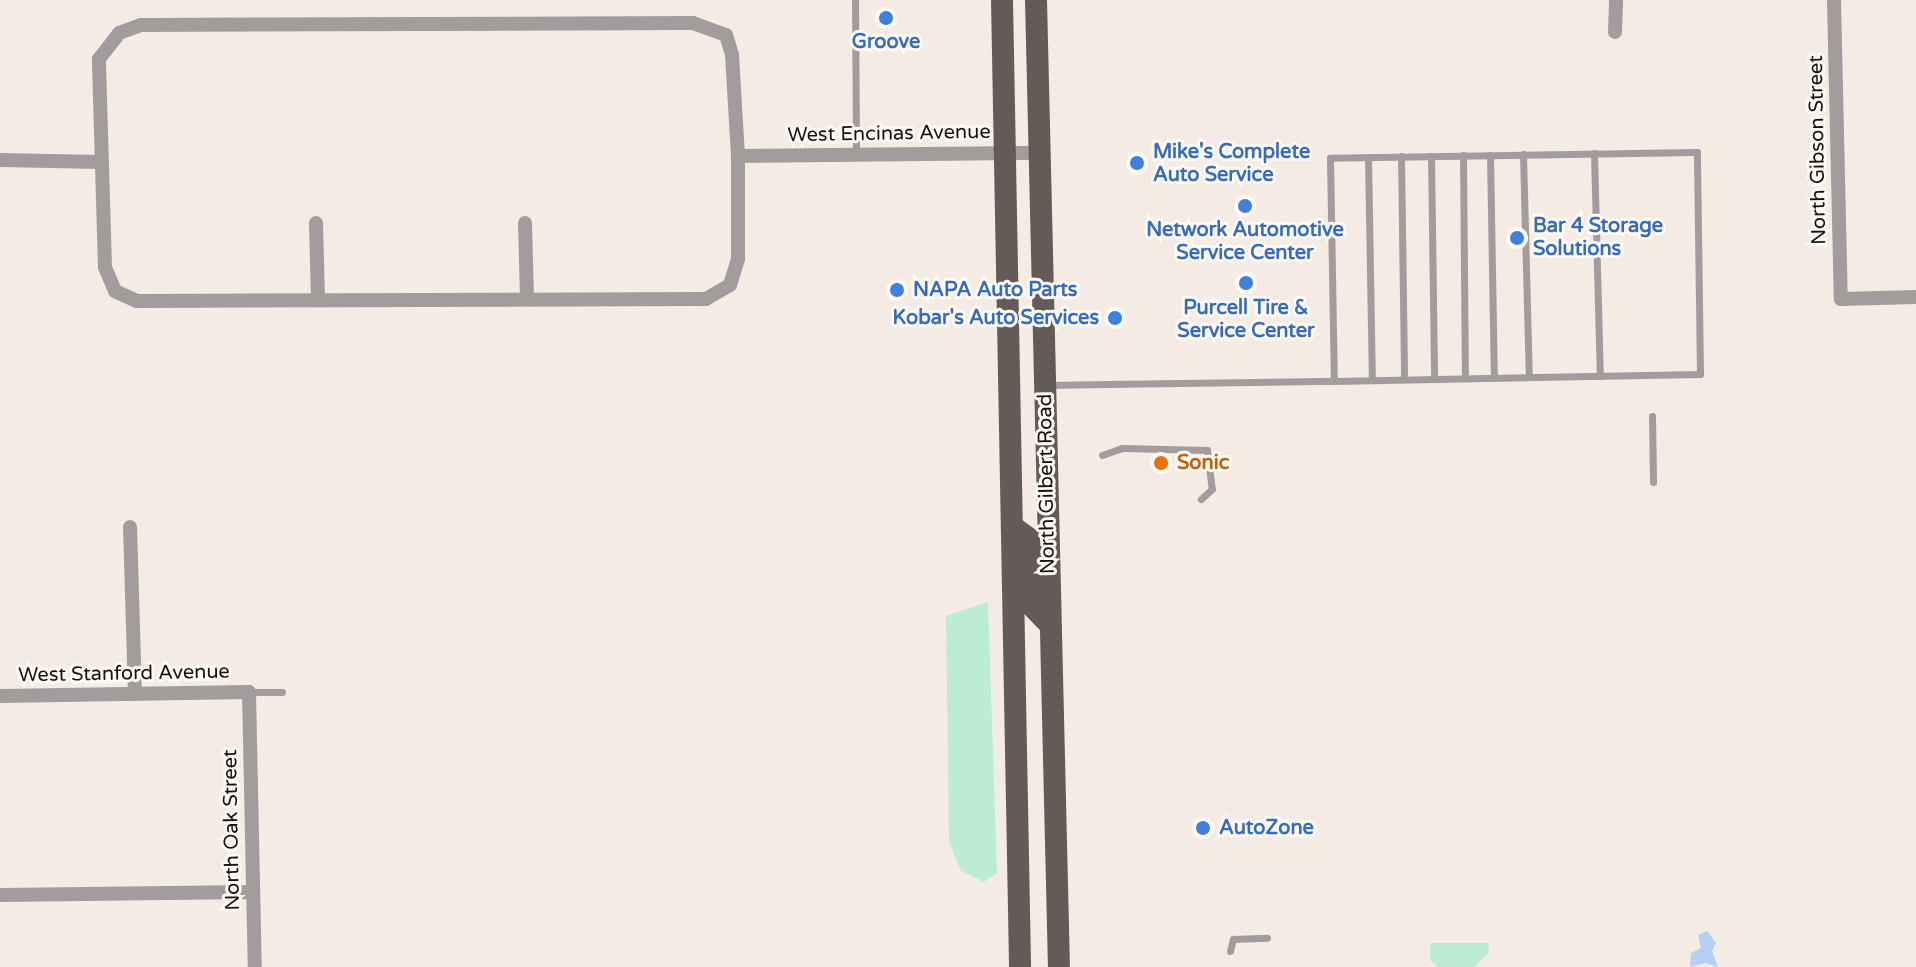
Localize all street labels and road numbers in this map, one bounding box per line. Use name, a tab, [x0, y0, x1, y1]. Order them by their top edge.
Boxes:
street label: North Gibson Street	[1804, 55, 1832, 245]
street label: West Encinas Avenue	[787, 120, 991, 148]
street label: North Gilbert Road	[1033, 394, 1061, 574]
street label: West Stanford Avenue	[18, 660, 230, 688]
street label: North Oak Street	[219, 749, 245, 911]

